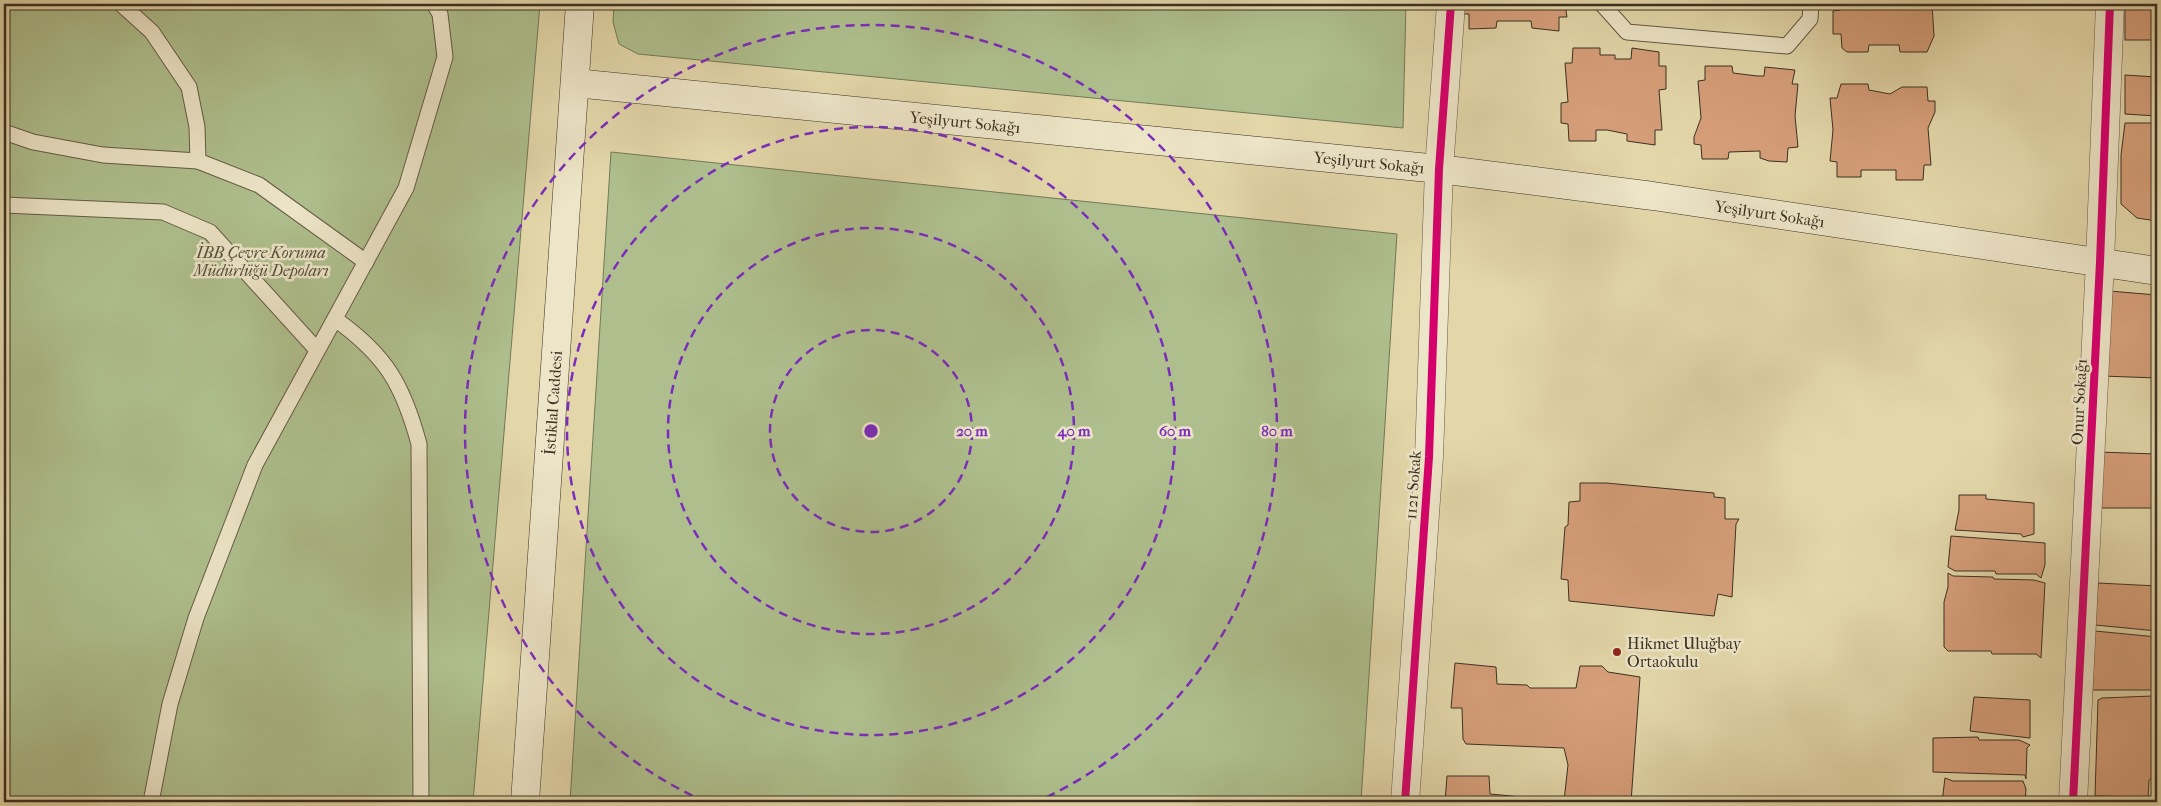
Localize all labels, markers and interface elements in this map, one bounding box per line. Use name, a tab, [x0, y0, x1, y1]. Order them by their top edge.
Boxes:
street label: Yeşilyurt Sokağı	[908, 107, 1021, 137]
street label: Yeşilyurt Sokağı	[1312, 147, 1425, 177]
street label: Yeşilyurt Sokağı	[1712, 196, 1826, 231]
park label: İBB Çevre Koruma Müdürlüğü Depoları	[192, 242, 329, 280]
street label: İstiklal Caddesi	[539, 350, 566, 456]
street label: Onur Sokağı	[2067, 358, 2091, 446]
centre of rings	[862, 422, 880, 440]
text: 20 m	[956, 422, 988, 440]
text: 40 m	[1057, 422, 1091, 440]
text: 60 m	[1159, 422, 1192, 440]
text: 80 m	[1261, 422, 1293, 440]
street label: 1121 Sokak	[1401, 449, 1425, 520]
place label: Hikmet Uluğbay Ortaokulu	[1627, 634, 1742, 671]
marker: Hikmet Uluğbay Ortaokulu	[1611, 646, 1623, 658]

